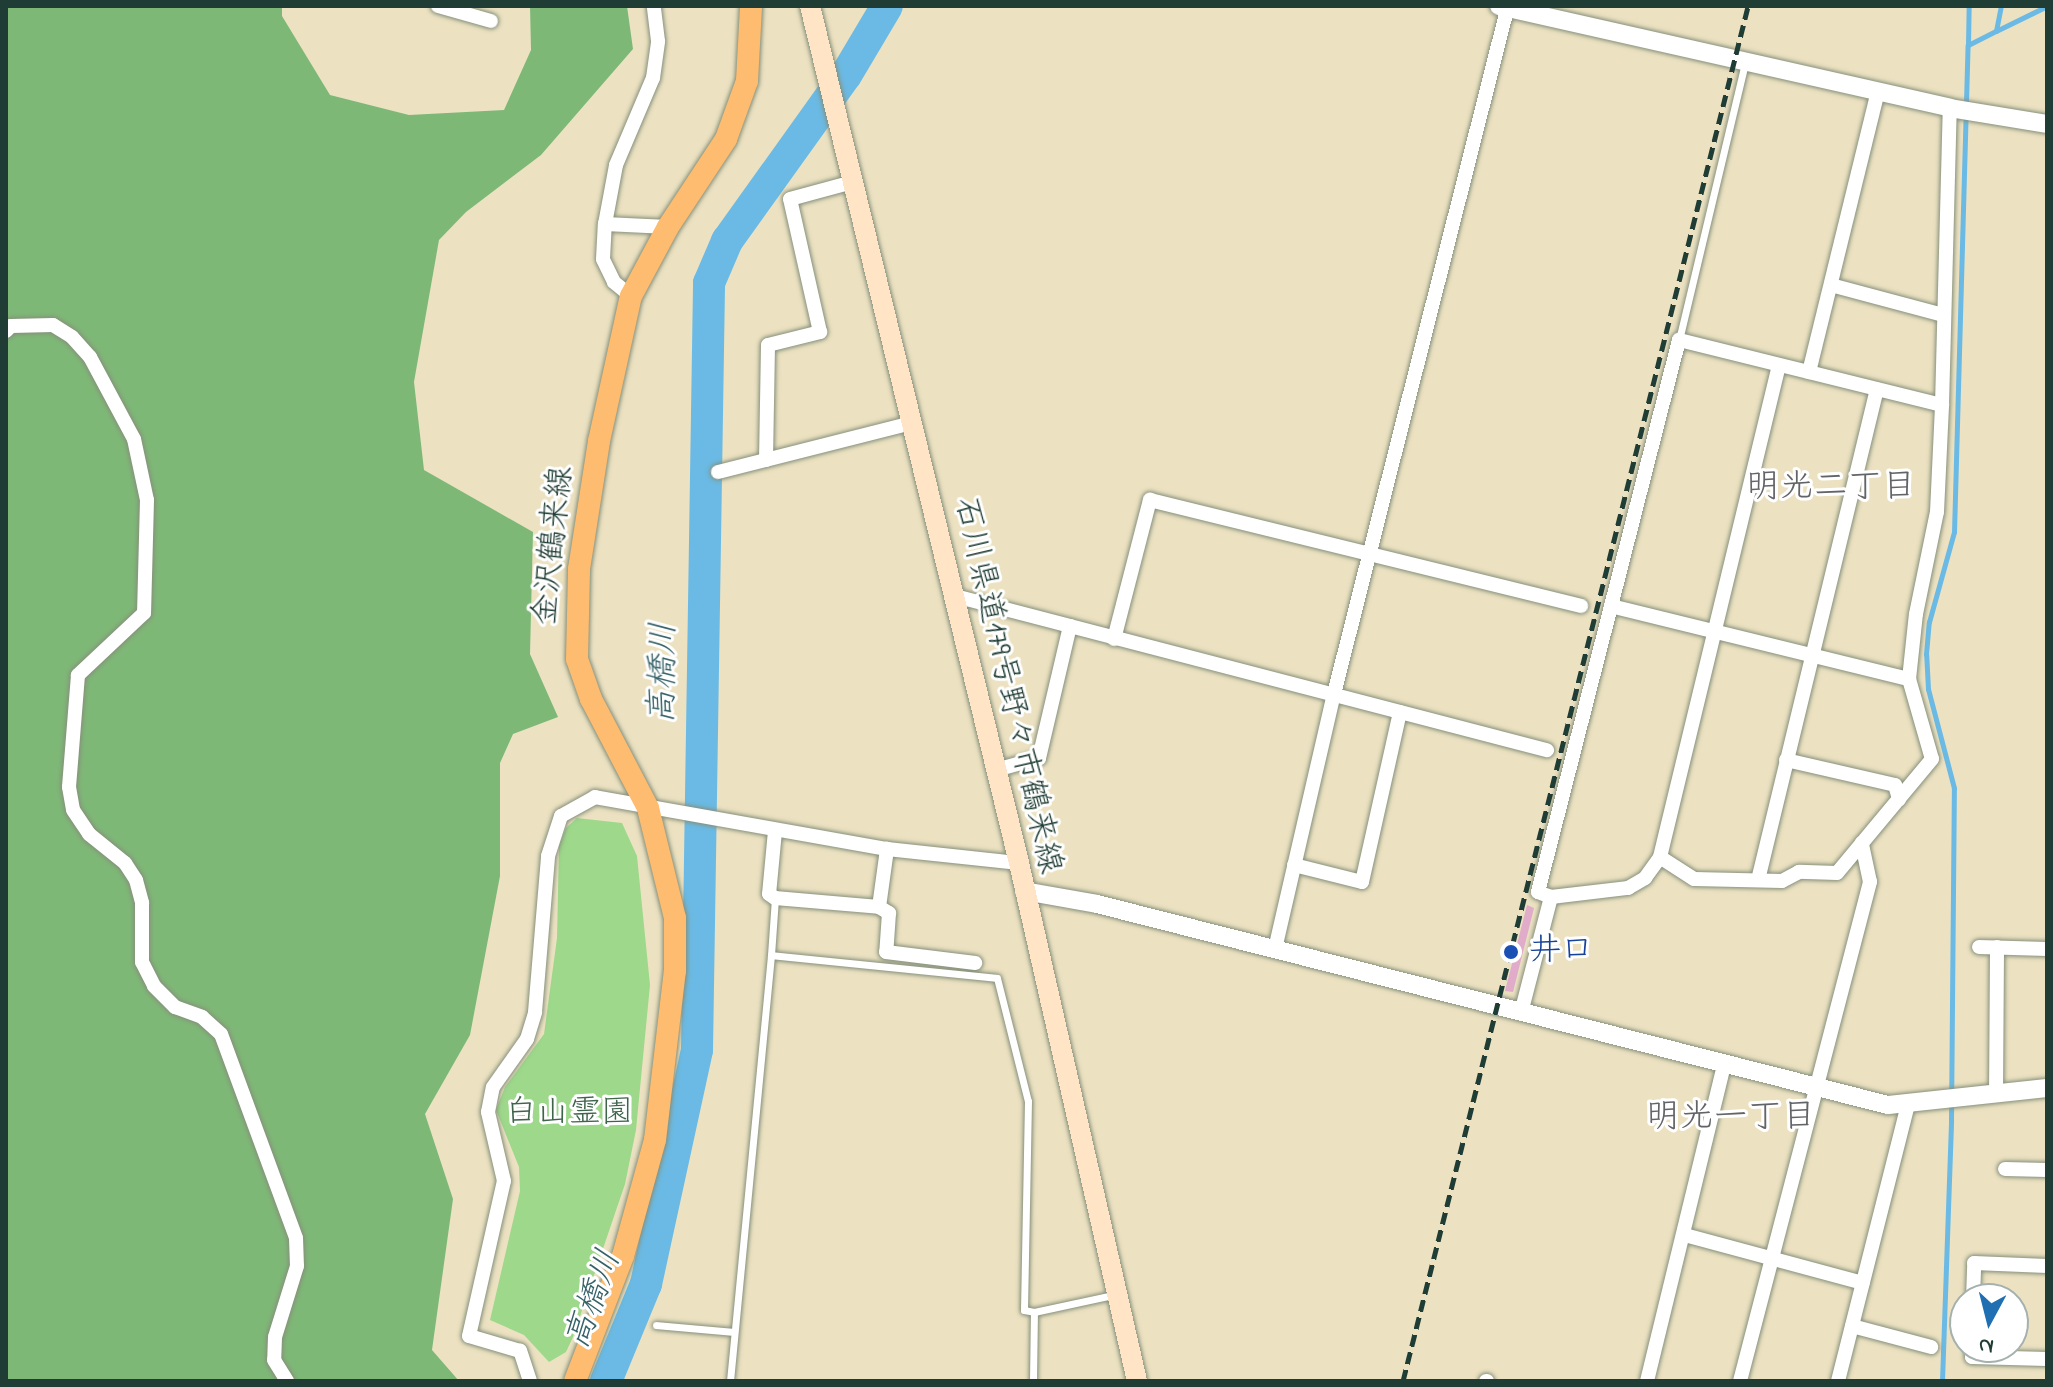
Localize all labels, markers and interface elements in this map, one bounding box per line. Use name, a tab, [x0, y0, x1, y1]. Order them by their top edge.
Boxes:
street label: 金沢鶴来線	[528, 464, 582, 628]
district label: 明光二丁目	[1746, 469, 1916, 509]
street label: 石川県道179号野々市鶴来線	[944, 494, 1068, 878]
water label: 高橋川	[644, 622, 686, 724]
place label: 井口	[1529, 933, 1593, 971]
marker: 井口	[1500, 941, 1522, 963]
park label: 白山霊園	[505, 1095, 633, 1133]
district label: 明光一丁目	[1646, 1099, 1816, 1139]
water label: 高橋川	[558, 1245, 632, 1355]
north arrow	[1949, 1283, 2029, 1363]
text: N	[1977, 1328, 1996, 1362]

